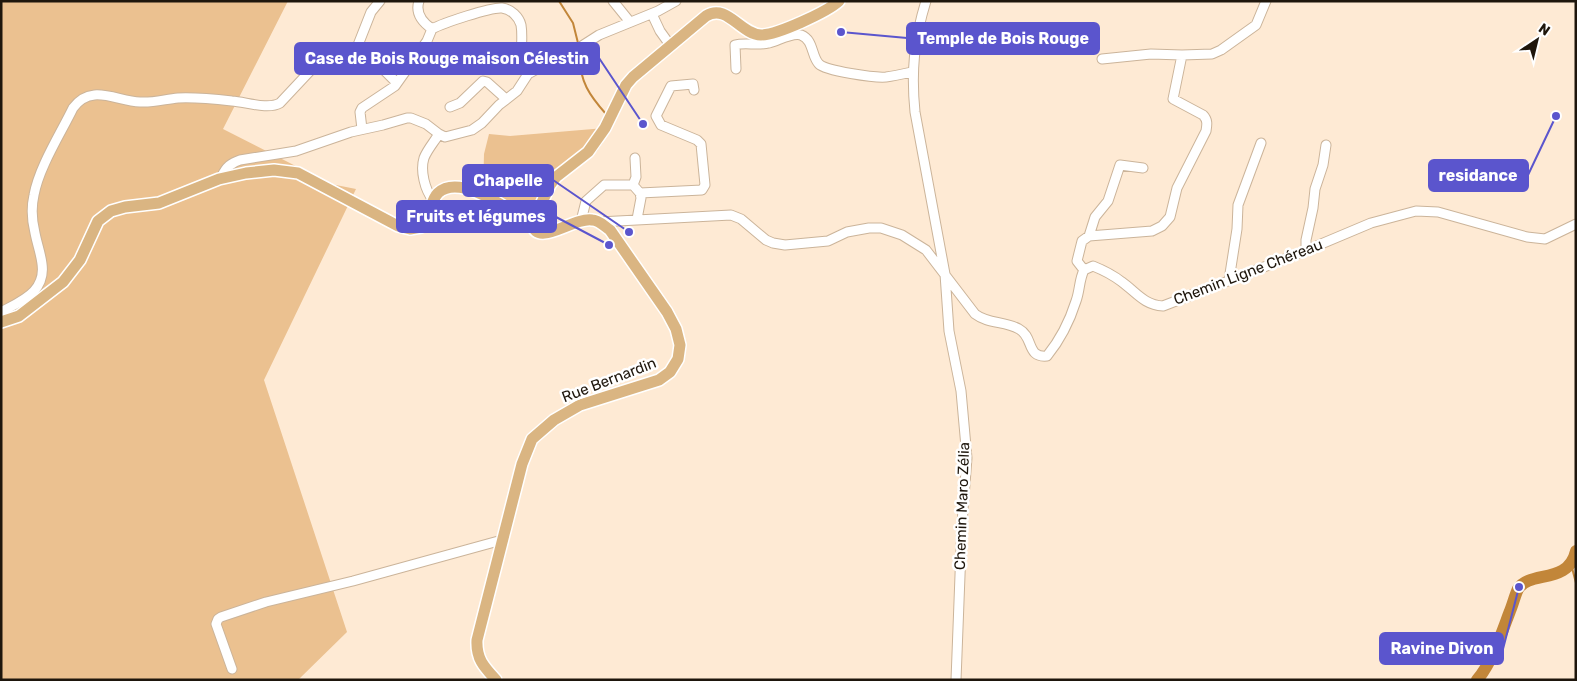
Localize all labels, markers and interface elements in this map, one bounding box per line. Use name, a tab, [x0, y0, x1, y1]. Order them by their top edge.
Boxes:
north arrow	[1512, 15, 1562, 65]
text: N	[1535, 20, 1553, 40]
callout: Temple de Bois Rouge	[907, 23, 1099, 54]
text: Temple de Bois Rouge	[917, 29, 1089, 48]
callout: Case de Bois Rouge maison Célestin	[295, 43, 599, 74]
text: Case de Bois Rouge maison Célestin	[305, 49, 589, 68]
callout: residance	[1429, 160, 1528, 191]
callout: Chapelle	[463, 165, 553, 196]
text: residance	[1439, 166, 1517, 185]
text: Chapelle	[473, 171, 543, 190]
callout: Fruits et légumes	[397, 201, 556, 232]
text: Fruits et légumes	[406, 207, 546, 226]
street label: Chemin Ligne Chéreau	[1171, 235, 1325, 309]
street label: Rue Bernardin	[559, 354, 659, 406]
street label: Chemin Maro Zélia	[951, 442, 973, 570]
callout: Ravine Divon	[1380, 633, 1503, 664]
text: Ravine Divon	[1391, 639, 1493, 658]

